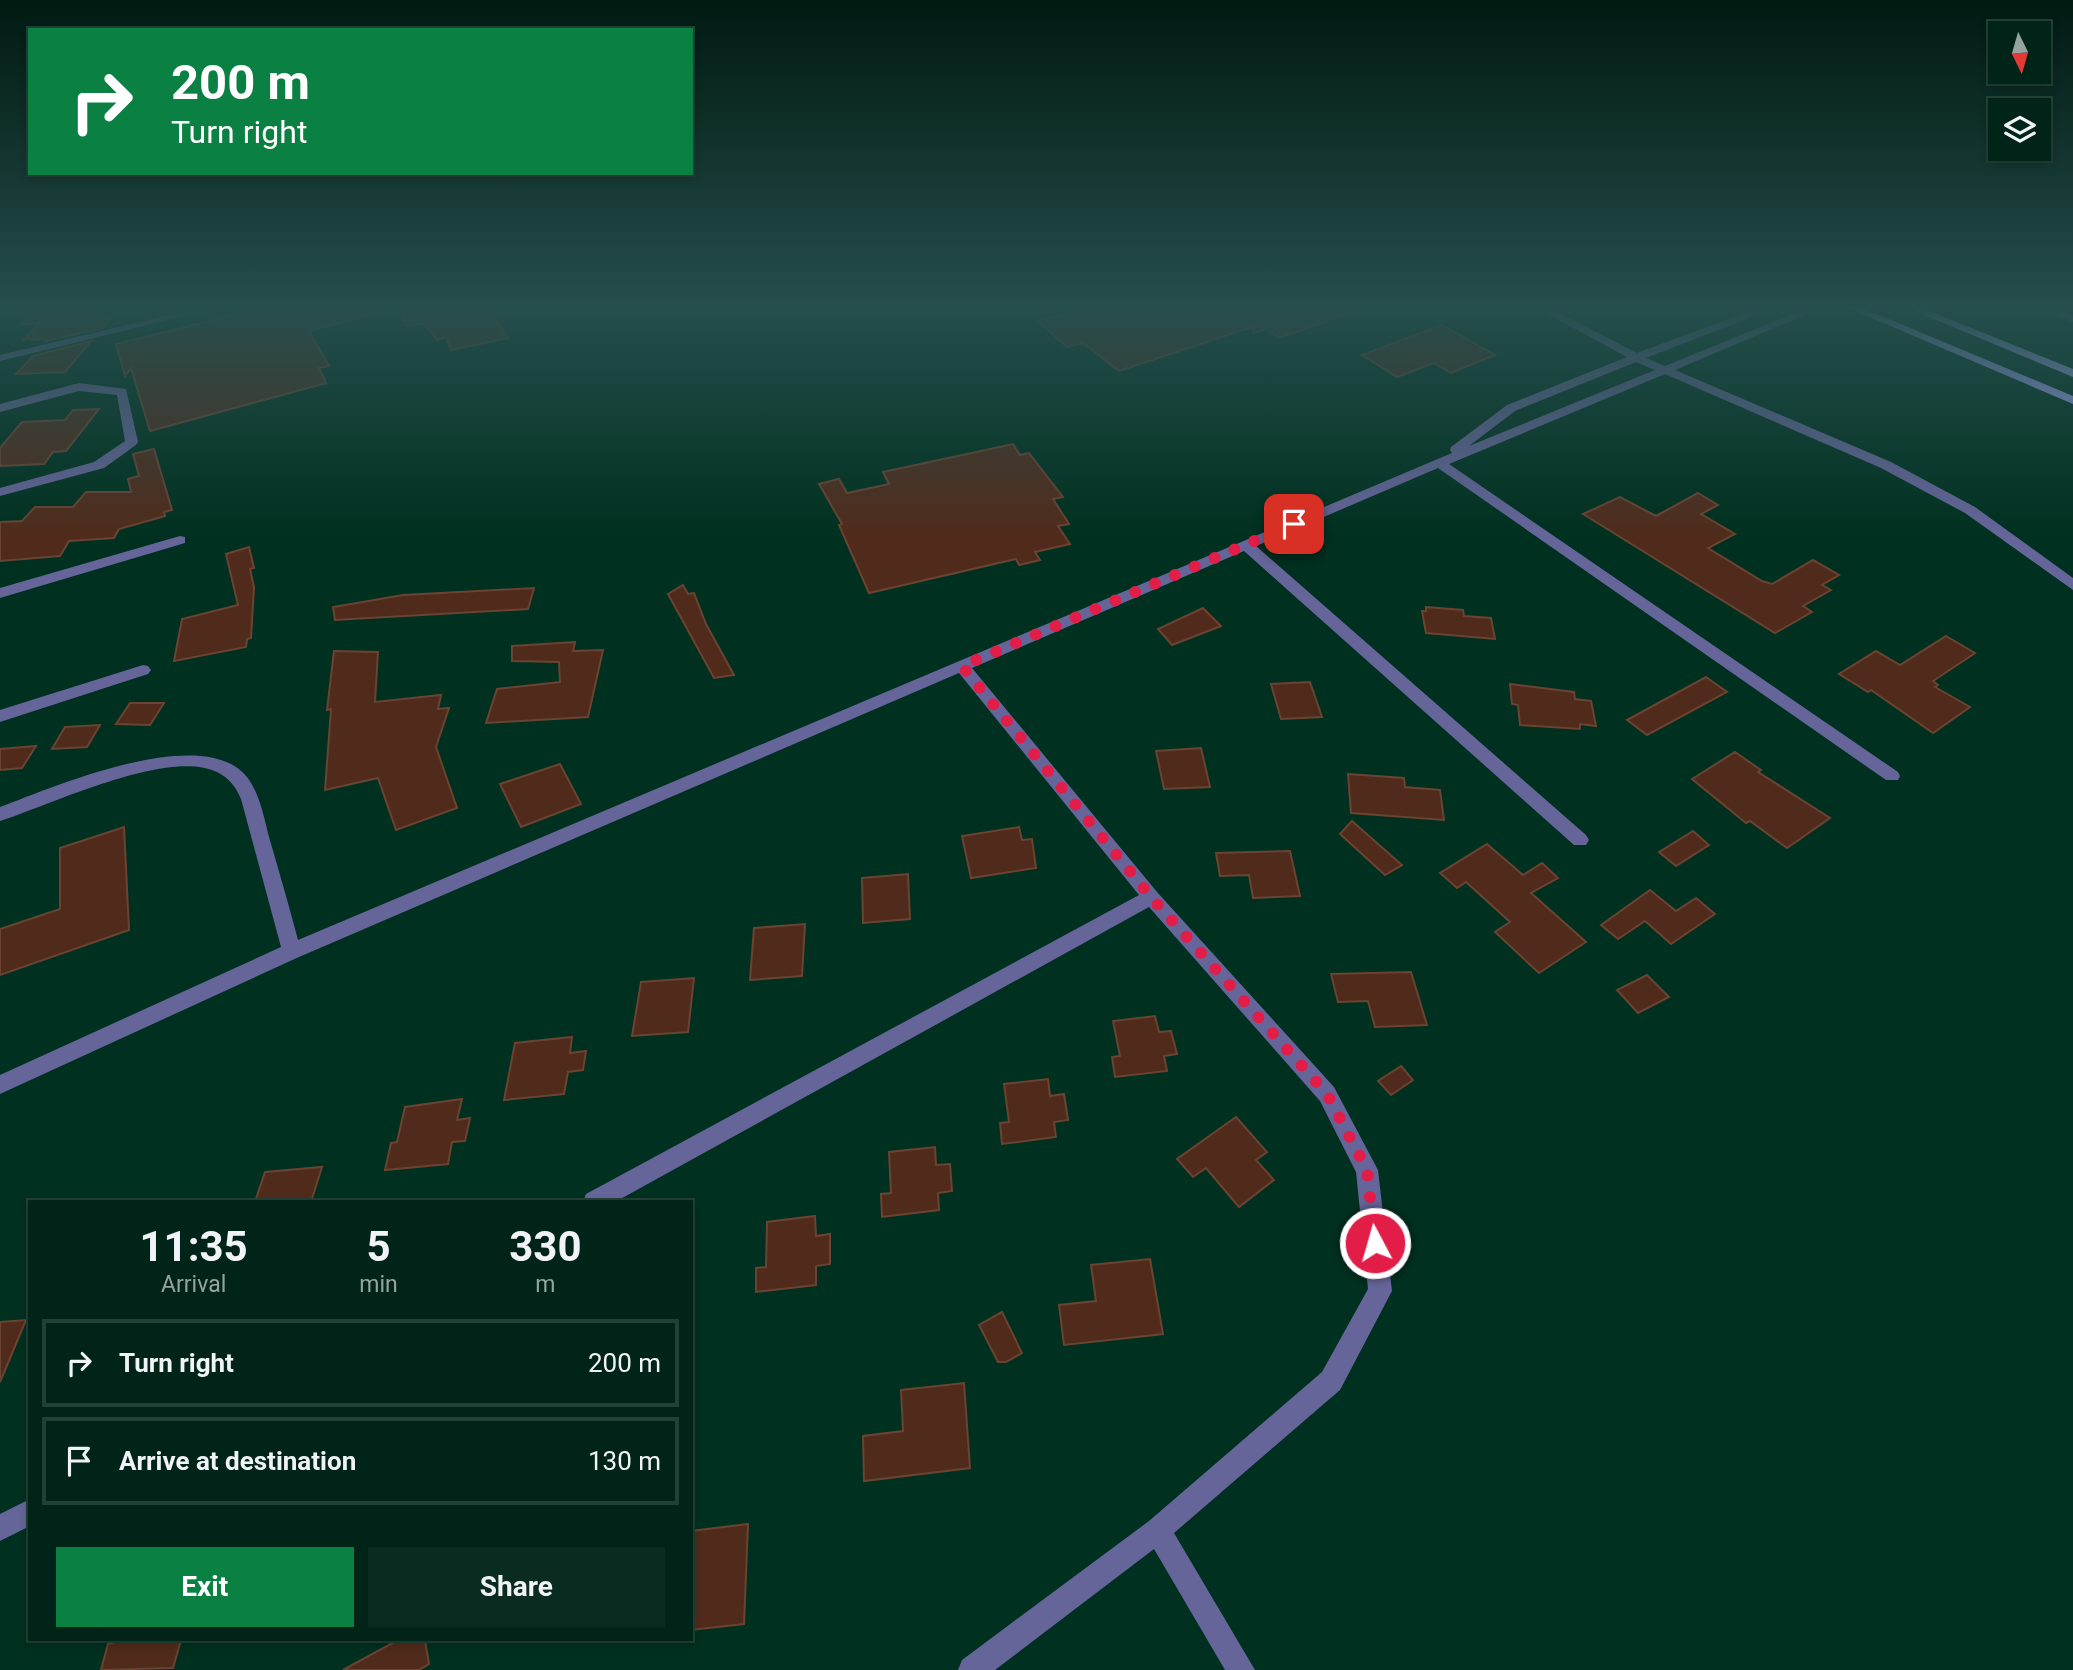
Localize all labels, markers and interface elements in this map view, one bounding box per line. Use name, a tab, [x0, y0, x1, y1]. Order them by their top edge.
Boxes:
north arrow	[1988, 21, 2051, 84]
map controls	[1988, 21, 2051, 161]
text: 200 m	[171, 54, 310, 111]
icon: right	[56, 56, 147, 147]
button: layers	[1988, 98, 2051, 161]
text: Turn right	[171, 113, 307, 151]
pin	[1264, 494, 1324, 554]
icon: arrive	[1275, 505, 1313, 543]
position arrow	[1338, 1206, 1412, 1280]
text: 11:35	[140, 1222, 248, 1271]
text: 5	[366, 1222, 391, 1271]
text: 330	[509, 1222, 582, 1271]
text: Arrival	[161, 1271, 226, 1298]
text: min	[359, 1271, 398, 1298]
text: m	[535, 1271, 555, 1298]
icon: right	[60, 1344, 98, 1382]
text: Turn right	[119, 1348, 234, 1378]
text: 200 m	[588, 1348, 661, 1378]
icon: arrive	[60, 1442, 98, 1480]
text: Arrive at destination	[119, 1446, 356, 1476]
text: 130 m	[588, 1446, 661, 1476]
button: Exit	[56, 1547, 354, 1627]
button: Share	[368, 1547, 665, 1627]

